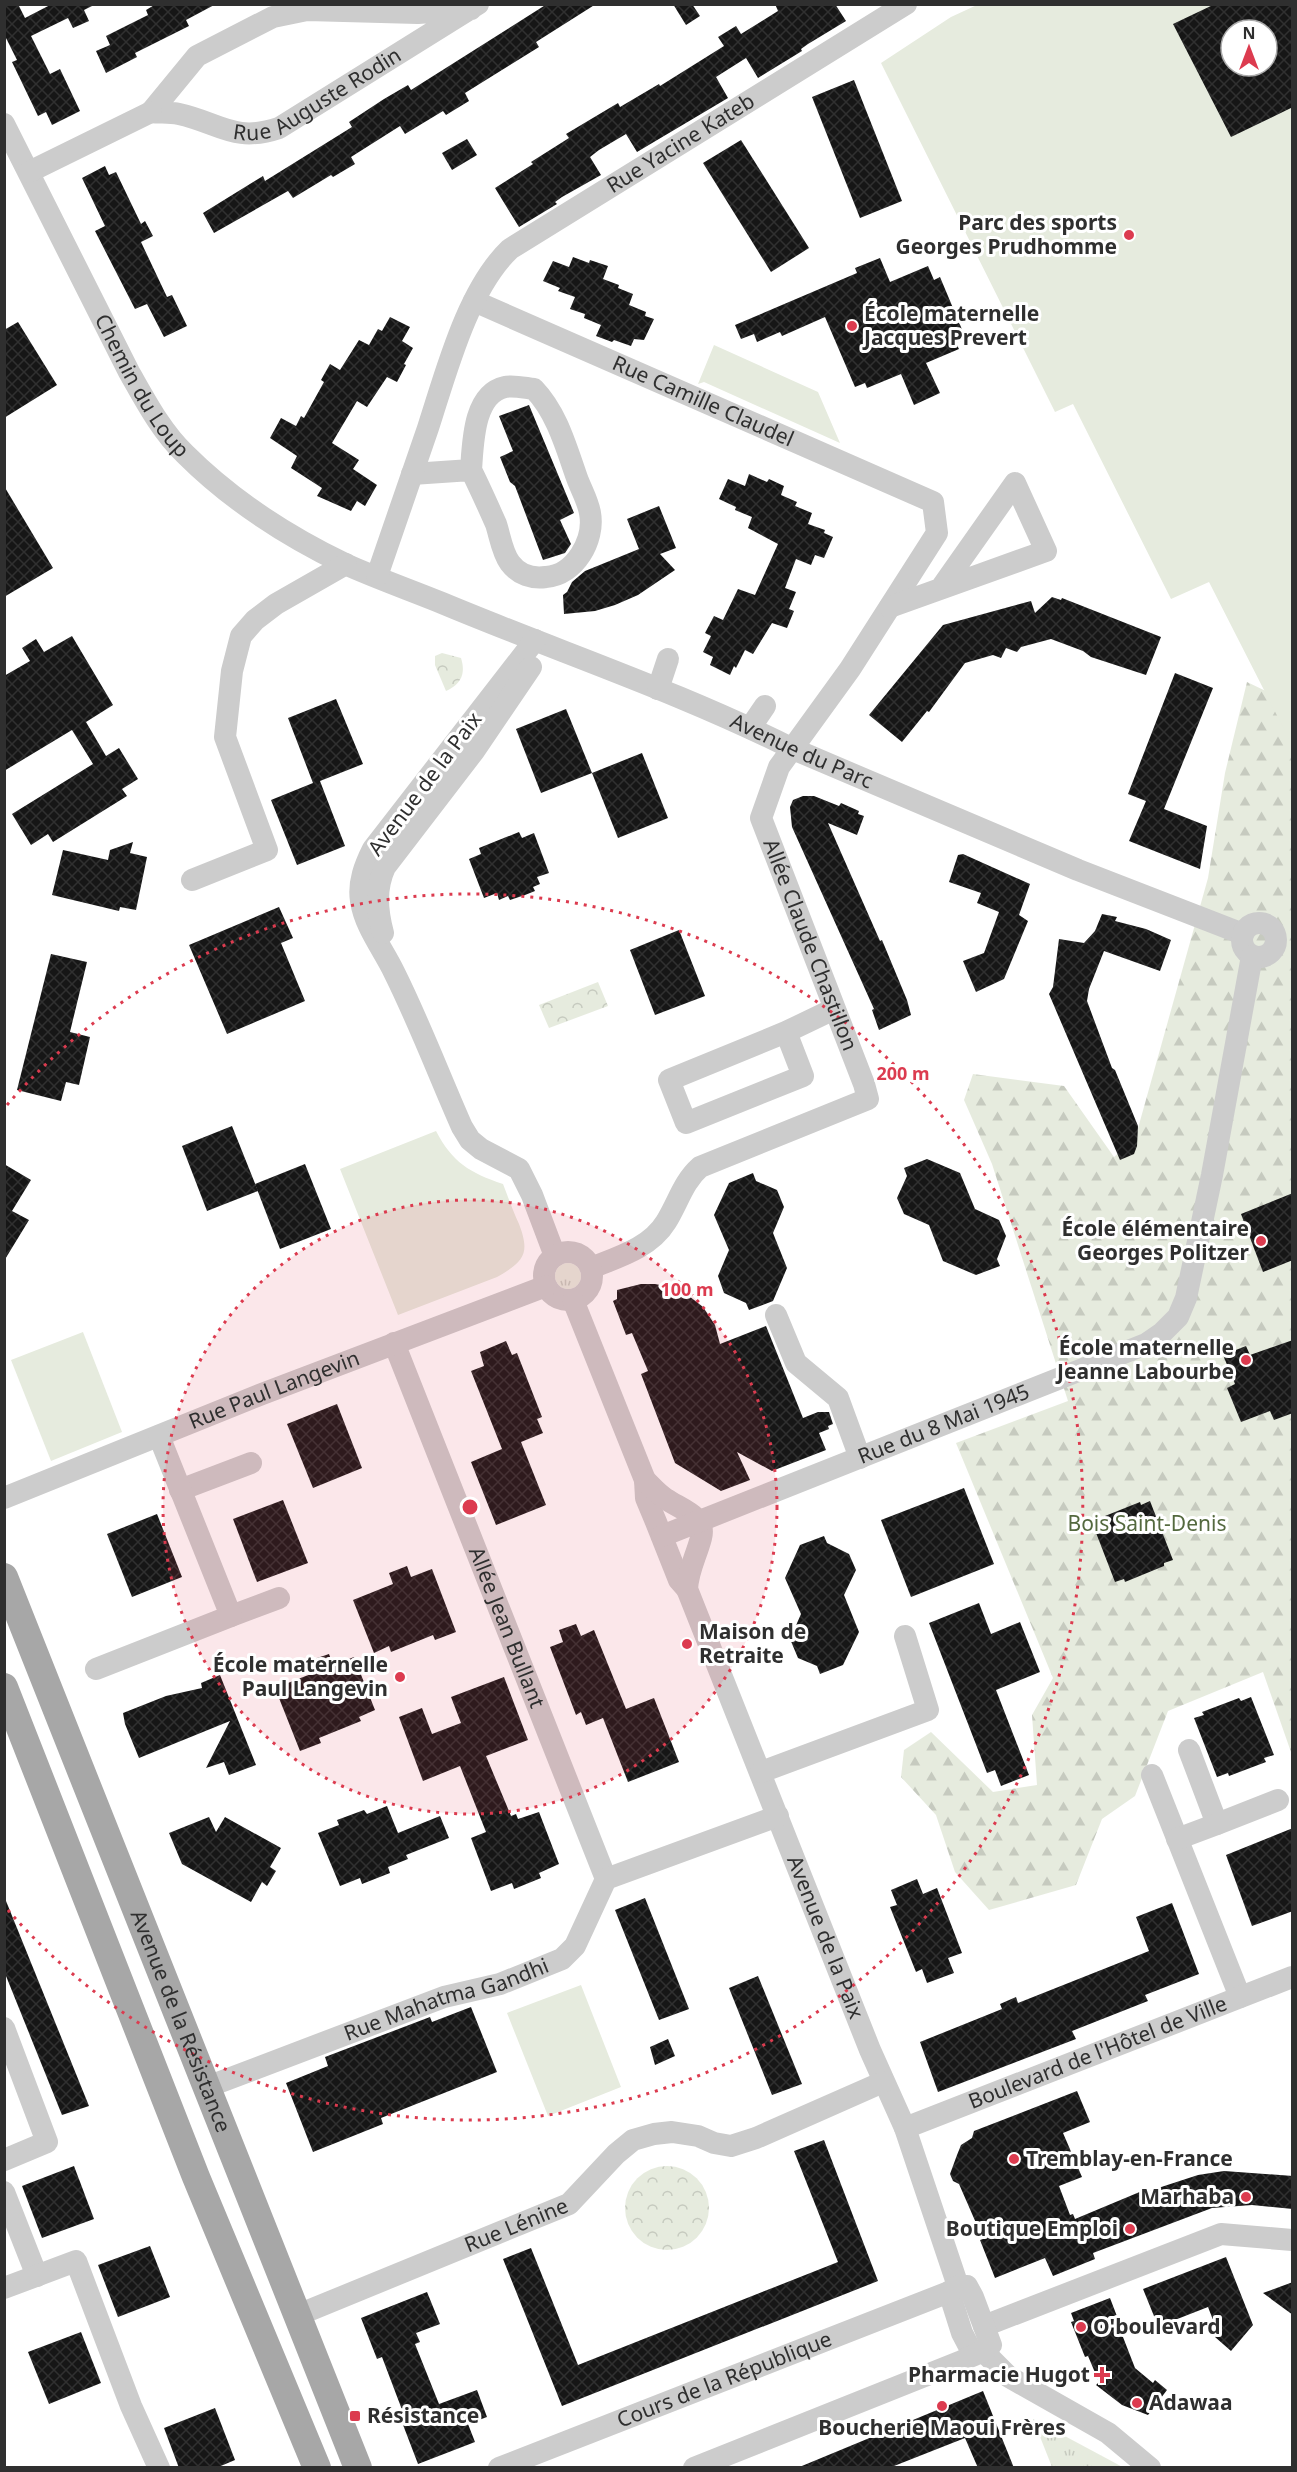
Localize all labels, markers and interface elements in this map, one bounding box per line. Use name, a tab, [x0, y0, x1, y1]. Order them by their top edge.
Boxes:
north arrow	[1219, 18, 1279, 78]
text: N	[1242, 22, 1256, 44]
street label: Rue Auguste Rodin	[232, 40, 406, 147]
street label: Rue Yacine Kateb	[601, 86, 759, 199]
place label: Parc des sports Georges Prudhomme	[896, 208, 1117, 260]
marker: Parc des sports Georges Prudhomme	[1122, 228, 1136, 242]
place label: École maternelle Jacques Prevert	[862, 299, 1039, 351]
street label: Chemin du Loup	[89, 309, 196, 463]
marker: École maternelle Jacques Prevert	[845, 319, 859, 333]
street label: Rue Camille Claudel	[608, 348, 798, 452]
street label: Avenue de la Paix	[361, 706, 487, 861]
street label: Avenue du Parc	[726, 706, 878, 794]
street label: Allée Claude Chastillon	[757, 835, 865, 1054]
text: 200 m	[876, 1061, 930, 1085]
place label: École élémentaire Georges Politzer	[1062, 1214, 1250, 1266]
marker: École élémentaire Georges Politzer	[1254, 1234, 1268, 1248]
text: 100 m	[660, 1277, 714, 1301]
place label: École maternelle Jeanne Labourbe	[1055, 1333, 1234, 1385]
street label: Rue Paul Langevin	[184, 1343, 363, 1435]
marker: École maternelle Jeanne Labourbe	[1239, 1353, 1253, 1367]
street label: Rue du 8 Mai 1945	[854, 1377, 1033, 1470]
centre of rings	[460, 1497, 480, 1517]
park label: Bois Saint-Denis	[1068, 1509, 1226, 1537]
street label: Allée Jean Bullant	[463, 1542, 552, 1712]
place label: Maison de Retraite	[699, 1617, 806, 1669]
marker: Maison de Retraite	[680, 1637, 694, 1651]
place label: École maternelle Paul Langevin	[213, 1650, 388, 1702]
marker: École maternelle Paul Langevin	[393, 1670, 407, 1684]
street label: Avenue de la Paix	[781, 1851, 871, 2022]
street label: Avenue de la Résistance	[125, 1906, 238, 2136]
street label: Rue Mahatma Gandhi	[340, 1951, 553, 2047]
street label: Boulevard de l'Hôtel de Ville	[964, 1989, 1231, 2115]
place label: Tremblay-en-France	[1026, 2144, 1233, 2172]
marker: Tremblay-en-France	[1007, 2152, 1021, 2166]
place label: Marhaba	[1140, 2182, 1234, 2210]
marker: Marhaba	[1239, 2190, 1253, 2204]
street label: Rue Lénine	[460, 2191, 572, 2258]
place label: Boutique Emploi	[946, 2214, 1118, 2242]
marker: Boutique Emploi	[1123, 2222, 1137, 2236]
place label: O'boulevard	[1093, 2312, 1220, 2340]
marker: O'boulevard	[1074, 2320, 1088, 2334]
street label: Cours de la République	[613, 2324, 836, 2434]
place label: Pharmacie Hugot	[908, 2360, 1090, 2388]
marker: Pharmacie Hugot	[1095, 2368, 1109, 2382]
place label: Adawaa	[1149, 2388, 1233, 2416]
marker: Adawaa	[1130, 2396, 1144, 2410]
marker: Boucherie Maoui Frères	[935, 2399, 949, 2413]
place label: Résistance	[367, 2401, 479, 2429]
marker: Résistance	[348, 2409, 362, 2423]
place label: Boucherie Maoui Frères	[818, 2413, 1066, 2441]

